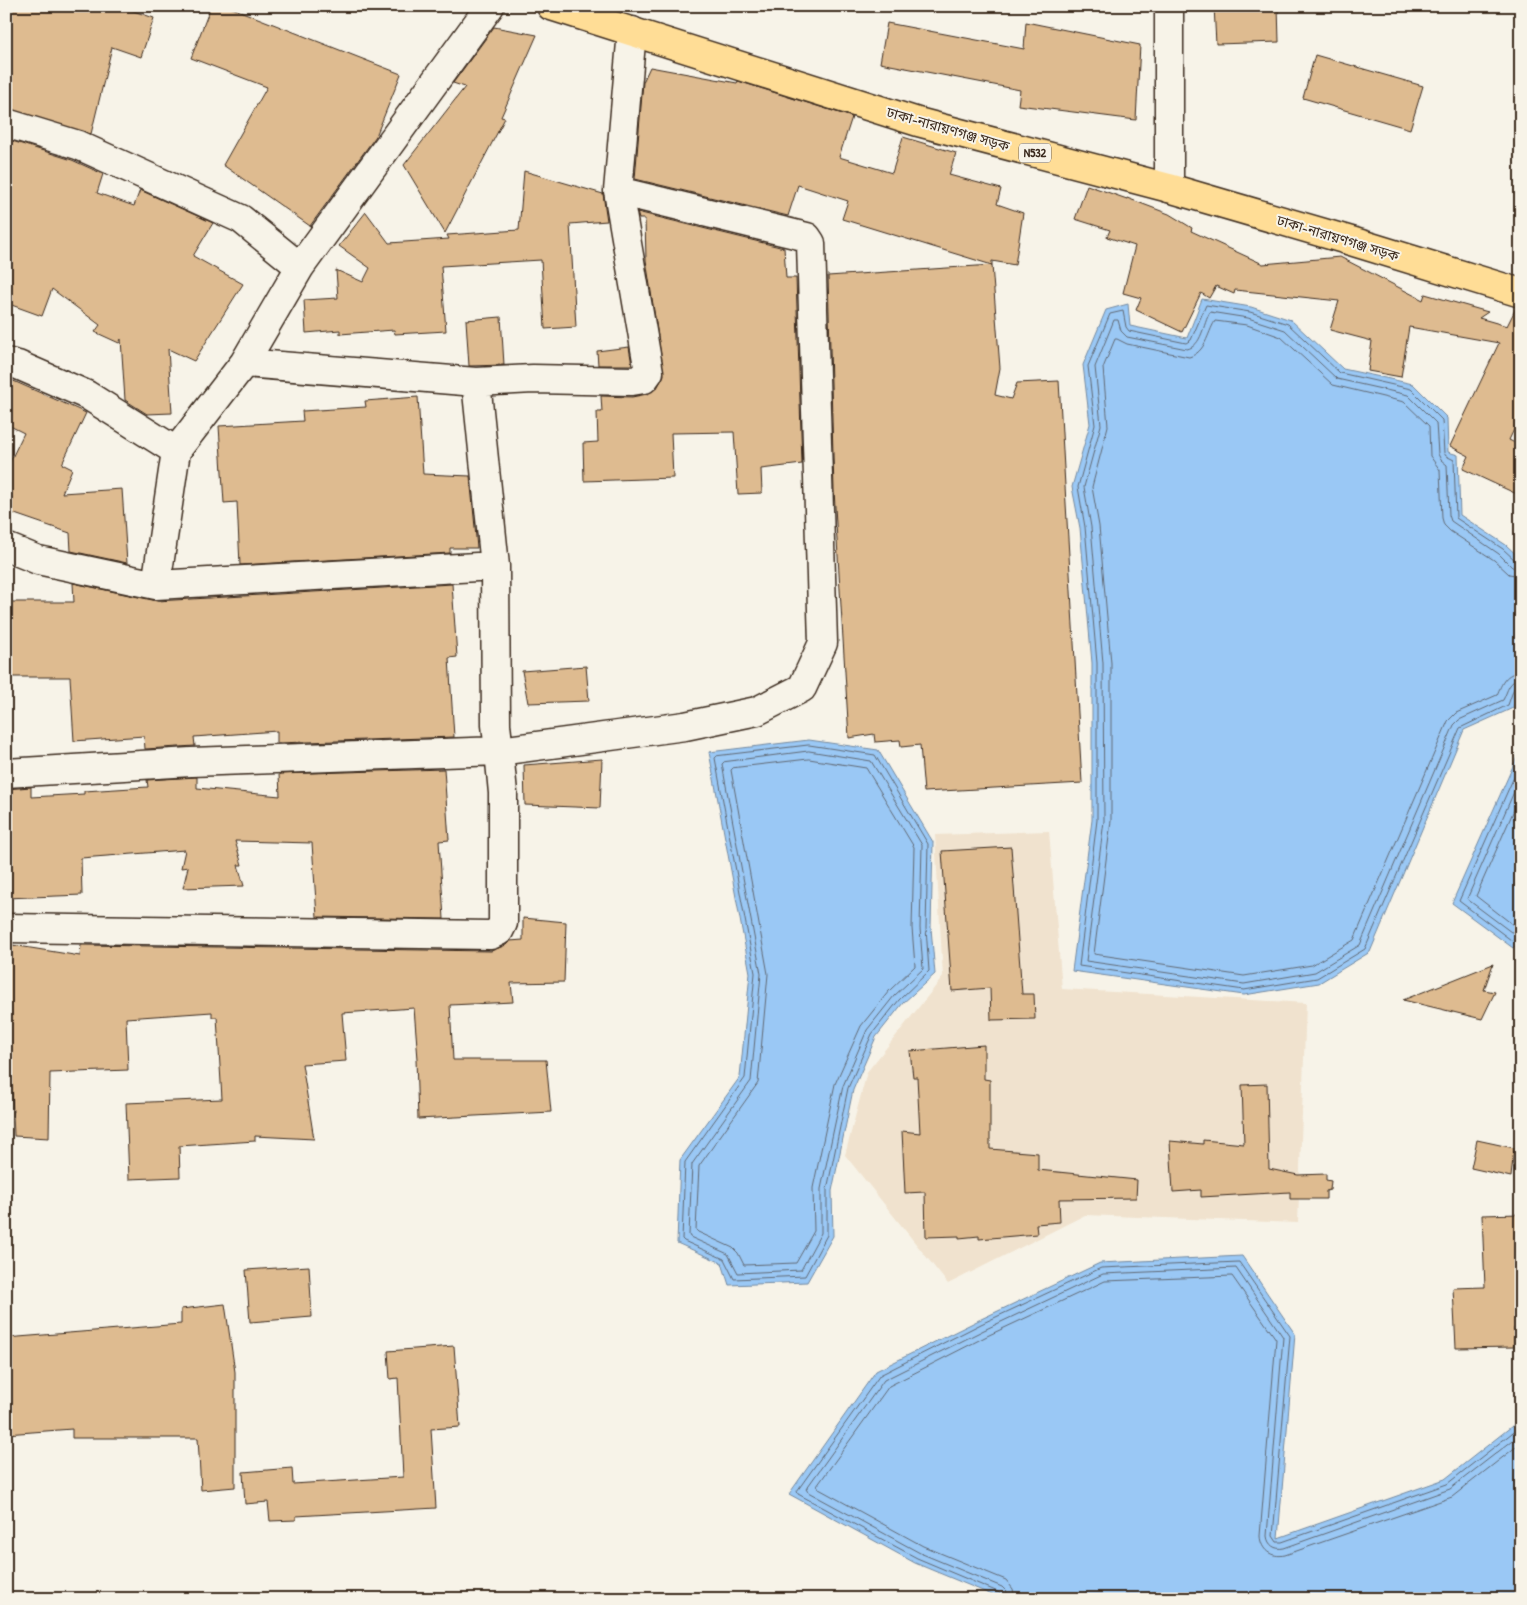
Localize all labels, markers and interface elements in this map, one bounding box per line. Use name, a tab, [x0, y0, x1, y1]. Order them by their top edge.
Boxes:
street label: ঢাকা-নারায়ণগঞ্জ সড়ক	[884, 102, 1012, 155]
road number: N532	[1019, 144, 1051, 162]
street label: ঢাকা-নারায়ণগঞ্জ সড়ক	[1274, 210, 1402, 265]

